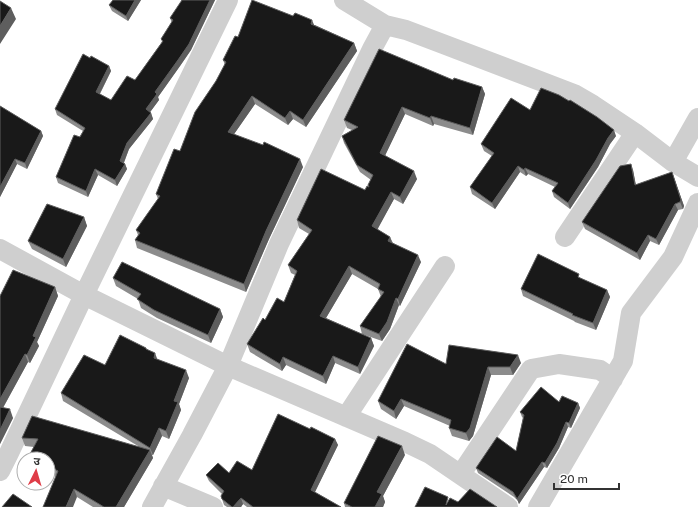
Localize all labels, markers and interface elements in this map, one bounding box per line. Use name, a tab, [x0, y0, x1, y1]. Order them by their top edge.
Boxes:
north arrow	[16, 451, 56, 491]
text: उ	[33, 455, 41, 467]
scale bar	[554, 465, 619, 491]
text: 20 m	[560, 472, 588, 486]

